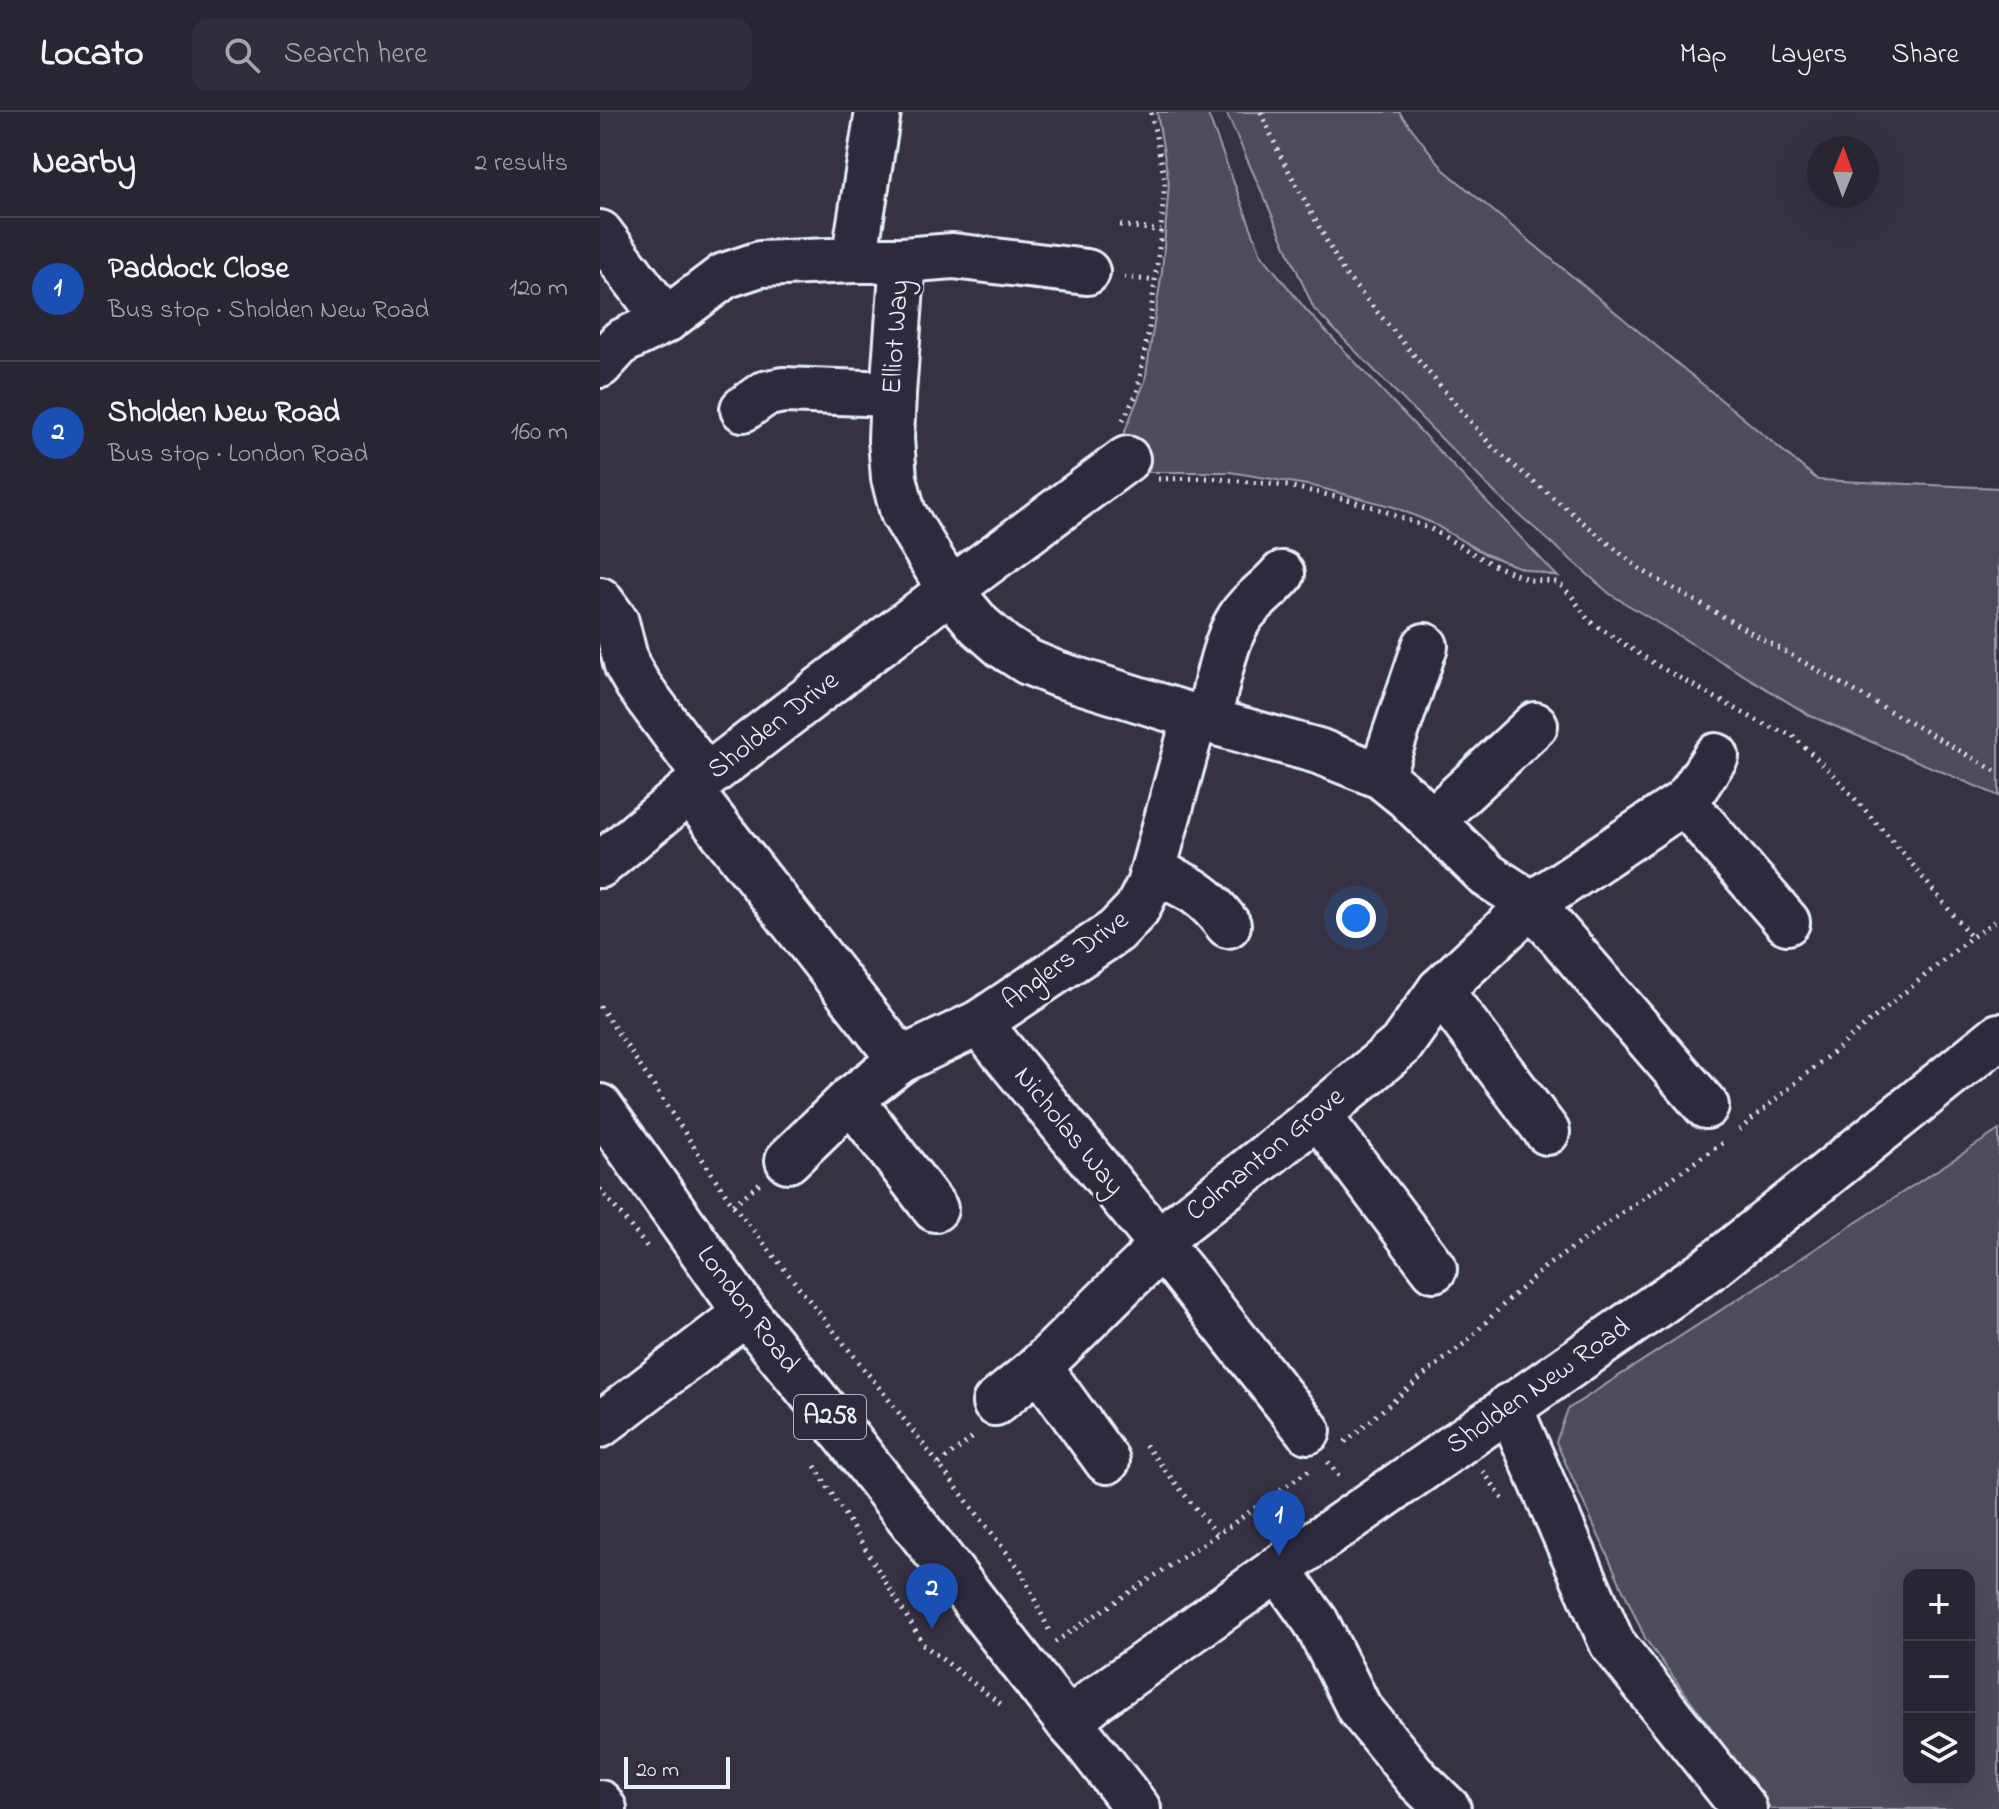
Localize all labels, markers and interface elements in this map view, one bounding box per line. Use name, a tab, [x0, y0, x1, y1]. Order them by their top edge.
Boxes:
search box	[192, 19, 752, 91]
text: Locato	[40, 27, 144, 83]
icon: search	[220, 33, 264, 77]
text: Search here	[284, 33, 427, 77]
text: Map	[1679, 35, 1727, 76]
text: Layers	[1771, 35, 1847, 76]
text: Share	[1891, 35, 1959, 76]
north arrow	[1807, 136, 1879, 208]
text: Nearby	[32, 139, 136, 189]
text: 2 results	[475, 145, 568, 183]
text: Paddock Close	[108, 248, 289, 292]
text: 1	[54, 270, 62, 308]
text: 120 m	[509, 270, 568, 308]
street label: Elliot Way	[873, 278, 921, 396]
text: Bus stop · Sholden New Road	[108, 292, 429, 330]
text: Sholden New Road	[108, 392, 340, 436]
text: 2	[52, 414, 64, 452]
text: 160 m	[510, 414, 568, 452]
text: Bus stop · London Road	[108, 436, 368, 474]
street label: Sholden Drive	[699, 661, 849, 791]
your location	[1336, 898, 1376, 938]
street label: Anglers Drive	[994, 901, 1138, 1021]
street label: Nicholas Way	[1003, 1058, 1133, 1206]
street label: Colmanton Grove	[1178, 1078, 1355, 1232]
street label: London Road	[685, 1237, 809, 1383]
street label: Sholden New Road	[1439, 1308, 1640, 1466]
road number: A258	[794, 1395, 866, 1439]
pin: 1	[1253, 1490, 1305, 1556]
pin: 2	[906, 1563, 958, 1629]
map controls	[1903, 1569, 1975, 1785]
button: +	[1903, 1569, 1975, 1641]
button: −	[1903, 1641, 1975, 1713]
button: layers	[1903, 1713, 1975, 1785]
scale bar	[624, 1753, 730, 1789]
text: 20 m	[636, 1755, 679, 1787]

